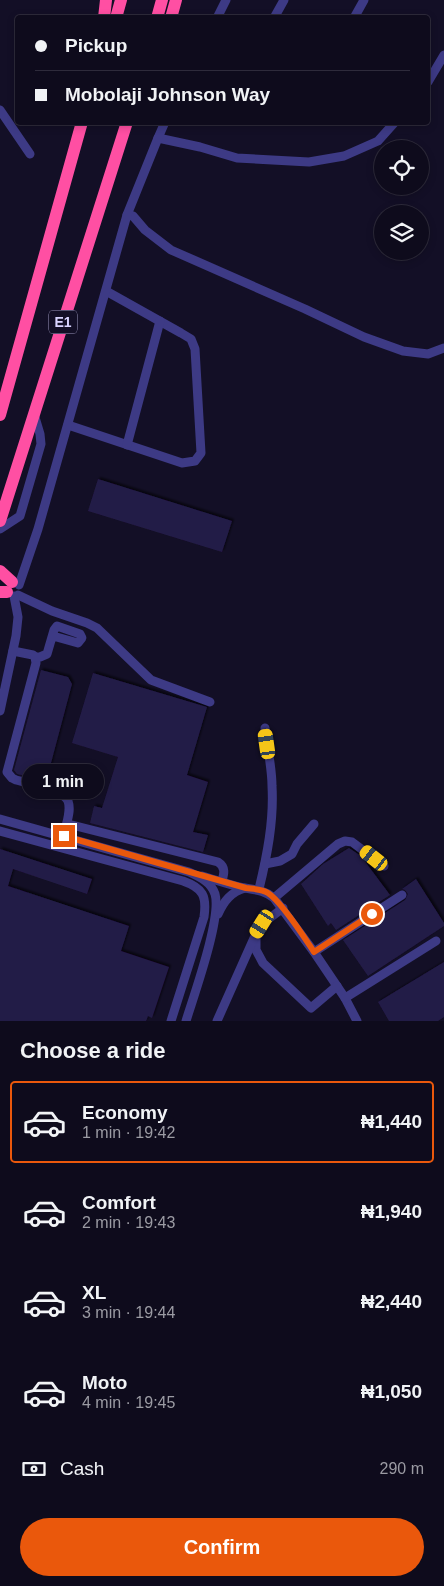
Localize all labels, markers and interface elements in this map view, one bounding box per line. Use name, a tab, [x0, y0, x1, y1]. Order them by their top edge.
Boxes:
text: Pickup	[65, 35, 127, 56]
text: Mobolaji Johnson Way	[65, 84, 270, 105]
map controls	[374, 140, 429, 260]
button: locate	[374, 140, 429, 195]
button: layers	[374, 205, 429, 260]
road number: E1	[49, 311, 77, 334]
car	[257, 728, 276, 760]
callout: 1 min	[23, 764, 105, 798]
text: 1 min	[42, 773, 84, 790]
route end	[53, 825, 75, 847]
car	[357, 843, 390, 873]
route start	[361, 903, 383, 925]
car	[247, 907, 276, 941]
text: Choose a ride	[20, 1038, 165, 1063]
icon: car	[22, 1100, 67, 1145]
text: Economy	[82, 1102, 168, 1123]
text: ₦1,440	[361, 1111, 422, 1132]
text: 1 min · 19:42	[82, 1124, 175, 1141]
icon: car	[22, 1190, 67, 1235]
text: Comfort	[82, 1192, 156, 1213]
text: ₦1,940	[361, 1201, 422, 1222]
text: 2 min · 19:43	[82, 1214, 175, 1231]
icon: car	[22, 1280, 67, 1325]
text: XL	[82, 1282, 106, 1303]
text: ₦2,440	[361, 1291, 422, 1312]
text: 3 min · 19:44	[82, 1304, 175, 1321]
icon: car	[22, 1370, 67, 1415]
text: Moto	[82, 1372, 127, 1393]
text: ₦1,050	[361, 1381, 422, 1402]
text: 4 min · 19:45	[82, 1394, 175, 1411]
icon: cash	[20, 1455, 48, 1483]
text: Cash	[60, 1458, 104, 1479]
text: 290 m	[380, 1460, 424, 1477]
button: Confirm	[20, 1518, 424, 1576]

